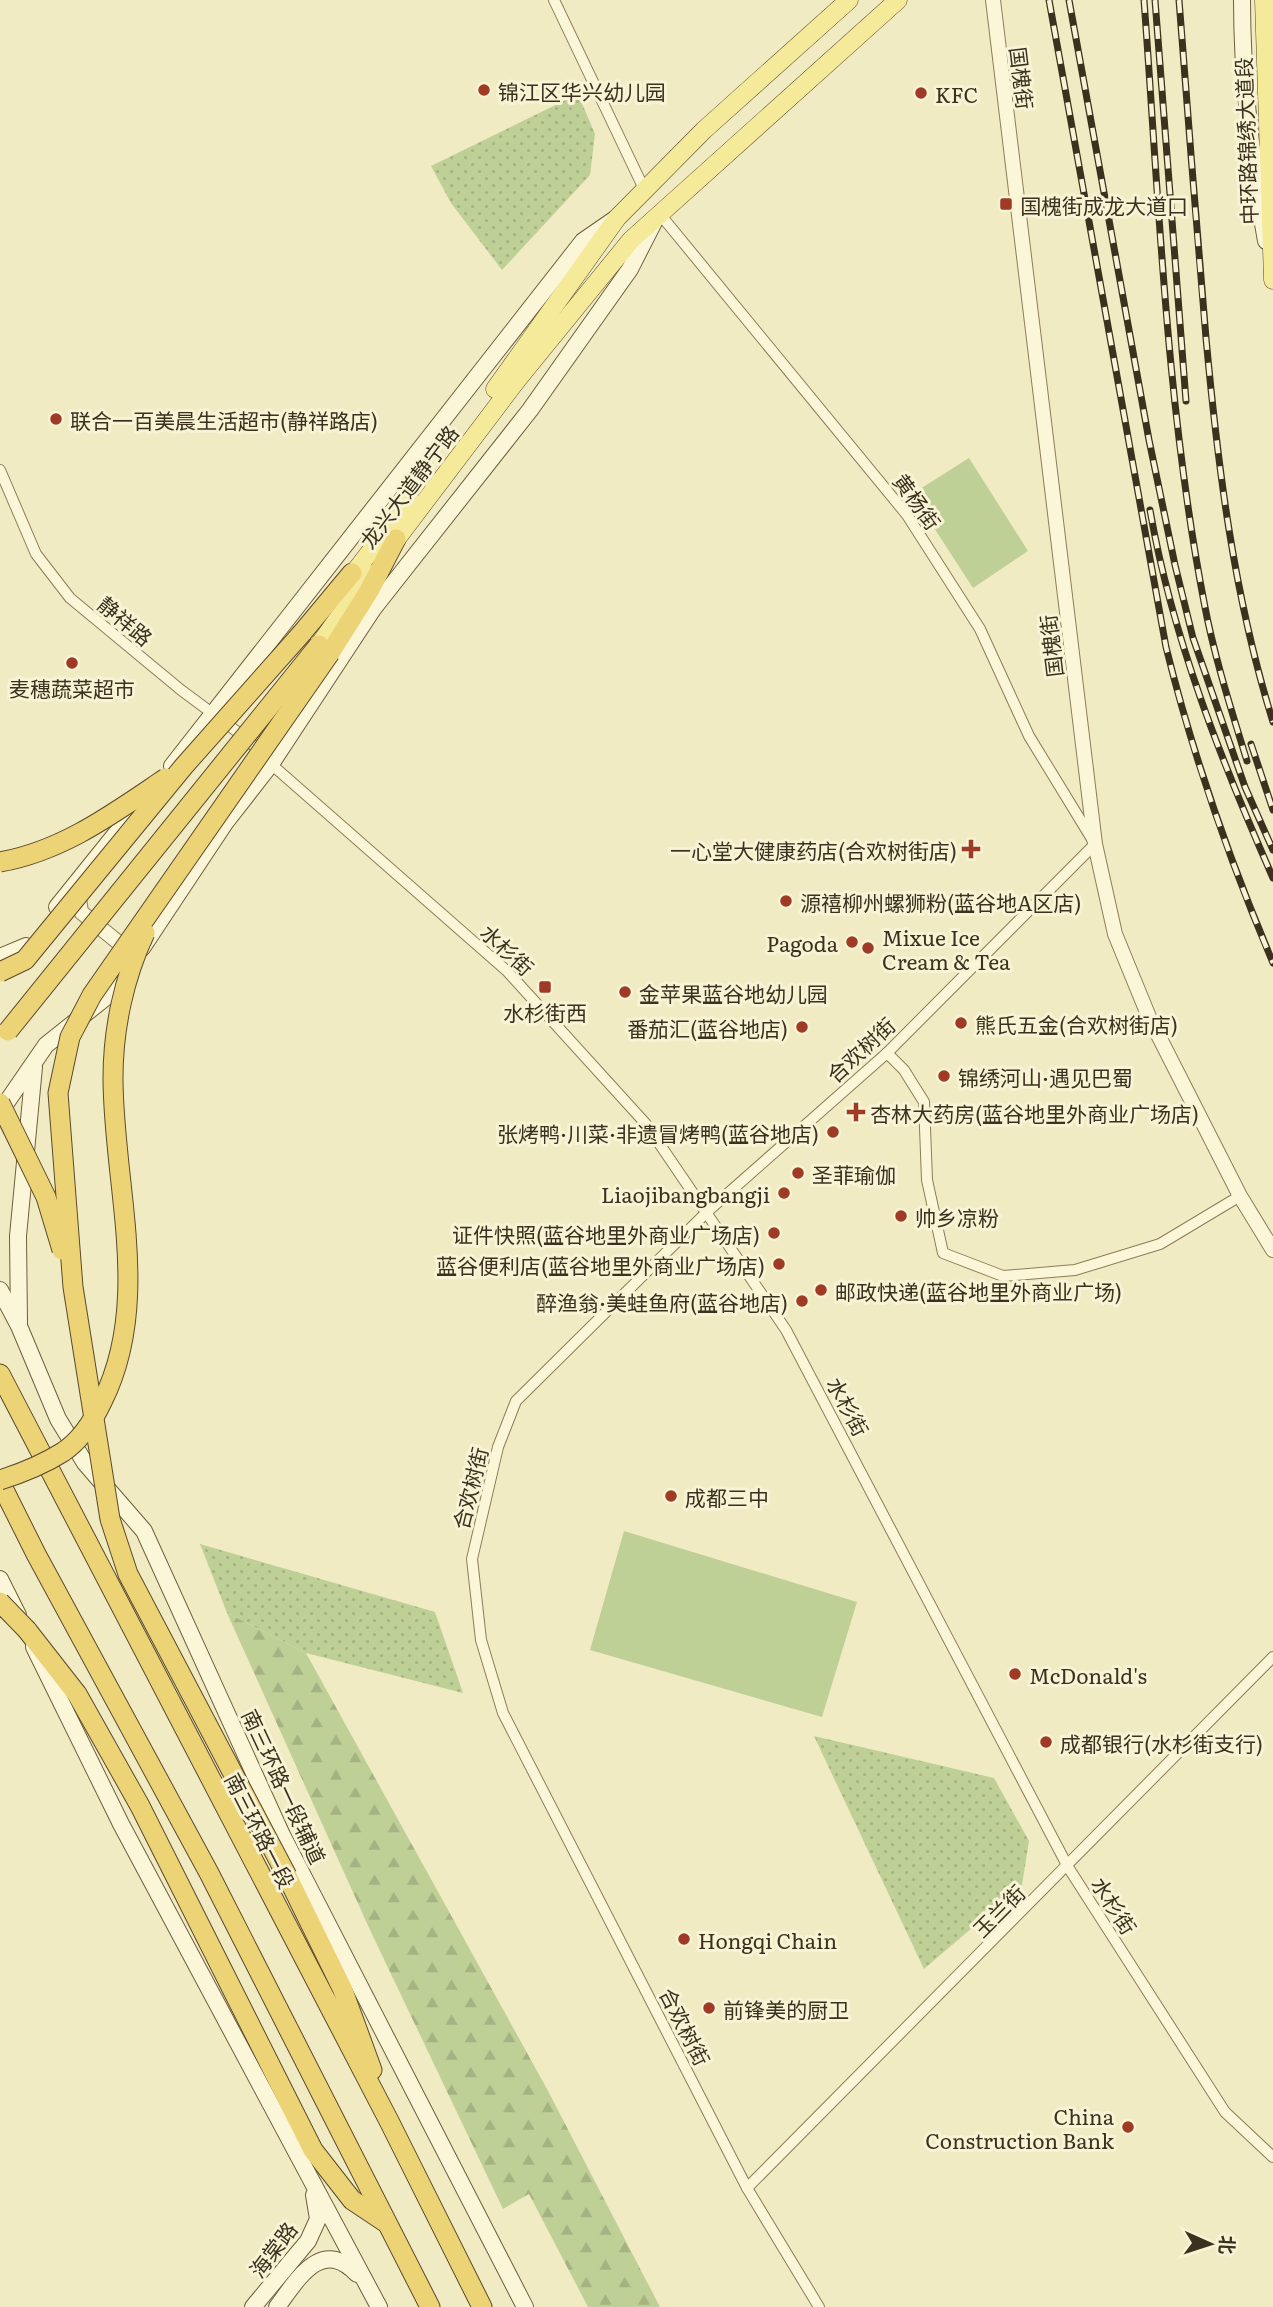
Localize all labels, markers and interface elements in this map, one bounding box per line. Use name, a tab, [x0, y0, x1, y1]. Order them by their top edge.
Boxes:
street label: 国槐街	[1004, 45, 1042, 111]
street label: 中环路锦绣大道段	[1227, 57, 1263, 225]
place label: 锦江区华兴幼儿园	[498, 75, 666, 106]
place label: KFC	[935, 78, 978, 109]
marker: 锦江区华兴幼儿园	[476, 82, 492, 98]
marker: KFC	[913, 85, 929, 101]
place label: 国槐街成龙大道口	[1020, 189, 1188, 220]
marker: 国槐街成龙大道口	[998, 196, 1014, 212]
place label: 联合一百美晨生活超市(静祥路店)	[70, 404, 378, 435]
marker: 联合一百美晨生活超市(静祥路店)	[48, 411, 64, 427]
street label: 龙兴大道静宁路	[351, 418, 465, 554]
street label: 黄杨街	[887, 466, 949, 536]
street label: 静祥路	[92, 588, 160, 652]
street label: 国槐街	[1031, 613, 1069, 679]
marker: 麦穗蔬菜超市	[64, 655, 80, 671]
place label: 麦穗蔬菜超市	[9, 672, 135, 703]
place label: 一心堂大健康药店(合欢树街店)	[670, 834, 957, 865]
marker: 一心堂大健康药店(合欢树街店)	[963, 841, 979, 857]
place label: 源禧柳州螺狮粉(蓝谷地A区店)	[800, 886, 1081, 917]
marker: 源禧柳州螺狮粉(蓝谷地A区店)	[778, 893, 794, 909]
street label: 水杉街	[474, 916, 542, 982]
place label: Mixue Ice Cream & Tea	[882, 921, 1011, 976]
place label: Pagoda	[766, 927, 839, 958]
marker: Pagoda	[844, 934, 860, 950]
marker: Mixue Ice Cream & Tea	[860, 940, 876, 956]
place label: 金苹果蓝谷地幼儿园	[639, 977, 828, 1008]
marker: 水杉街西	[537, 979, 553, 995]
marker: 金苹果蓝谷地幼儿园	[617, 984, 633, 1000]
place label: 水杉街西	[503, 996, 587, 1027]
place label: 熊氏五金(合欢树街店)	[975, 1008, 1178, 1039]
street label: 合欢树街	[819, 1009, 901, 1089]
place label: 番茄汇(蓝谷地店)	[627, 1012, 788, 1043]
marker: 熊氏五金(合欢树街店)	[953, 1015, 969, 1031]
marker: 番茄汇(蓝谷地店)	[794, 1019, 810, 1035]
place label: 锦绣河山·遇见巴蜀	[958, 1061, 1133, 1092]
marker: 锦绣河山·遇见巴蜀	[936, 1068, 952, 1084]
place label: 杏林大药房(蓝谷地里外商业广场店)	[870, 1097, 1199, 1128]
marker: 杏林大药房(蓝谷地里外商业广场店)	[848, 1104, 864, 1120]
place label: 张烤鸭·川菜·非遗冒烤鸭(蓝谷地店)	[497, 1117, 819, 1148]
marker: 张烤鸭·川菜·非遗冒烤鸭(蓝谷地店)	[825, 1124, 841, 1140]
place label: 圣菲瑜伽	[812, 1158, 896, 1189]
marker: 圣菲瑜伽	[790, 1165, 806, 1181]
place label: Liaojibangbangji	[601, 1178, 770, 1209]
marker: Liaojibangbangji	[776, 1185, 792, 1201]
place label: 帅乡凉粉	[915, 1201, 999, 1232]
marker: 帅乡凉粉	[893, 1208, 909, 1224]
place label: 证件快照(蓝谷地里外商业广场店)	[452, 1218, 760, 1249]
marker: 证件快照(蓝谷地里外商业广场店)	[766, 1225, 782, 1241]
place label: 蓝谷便利店(蓝谷地里外商业广场店)	[436, 1249, 765, 1280]
marker: 蓝谷便利店(蓝谷地里外商业广场店)	[771, 1256, 787, 1272]
place label: 邮政快递(蓝谷地里外商业广场)	[835, 1275, 1122, 1306]
marker: 邮政快递(蓝谷地里外商业广场)	[813, 1282, 829, 1298]
place label: 醉渔翁·美蛙鱼府(蓝谷地店)	[536, 1286, 788, 1317]
marker: 醉渔翁·美蛙鱼府(蓝谷地店)	[794, 1293, 810, 1309]
street label: 水杉街	[821, 1371, 877, 1441]
street label: 合欢树街	[444, 1443, 494, 1533]
place label: 成都三中	[685, 1481, 769, 1512]
marker: 成都三中	[663, 1488, 679, 1504]
place label: McDonald's	[1029, 1659, 1147, 1690]
marker: McDonald's	[1007, 1666, 1023, 1682]
street label: 南三环路一段辅道	[238, 1705, 332, 1867]
place label: 成都银行(水杉街支行)	[1060, 1727, 1263, 1758]
marker: 成都银行(水杉街支行)	[1038, 1734, 1054, 1750]
street label: 南三环路一段	[221, 1768, 301, 1892]
street label: 水杉街	[1085, 1870, 1145, 1940]
street label: 玉兰街	[965, 1877, 1031, 1943]
place label: Hongqi Chain	[698, 1924, 837, 1955]
marker: Hongqi Chain	[676, 1931, 692, 1947]
street label: 合欢树街	[653, 1982, 719, 2070]
place label: 前锋美的厨卫	[723, 1993, 849, 2024]
marker: 前锋美的厨卫	[701, 2000, 717, 2016]
place label: China Construction Bank	[925, 2100, 1115, 2155]
marker: China Construction Bank	[1120, 2119, 1136, 2135]
north arrow	[1175, 2209, 1245, 2279]
street label: 海棠路	[241, 2215, 303, 2283]
text: 北	[1213, 2235, 1242, 2255]

